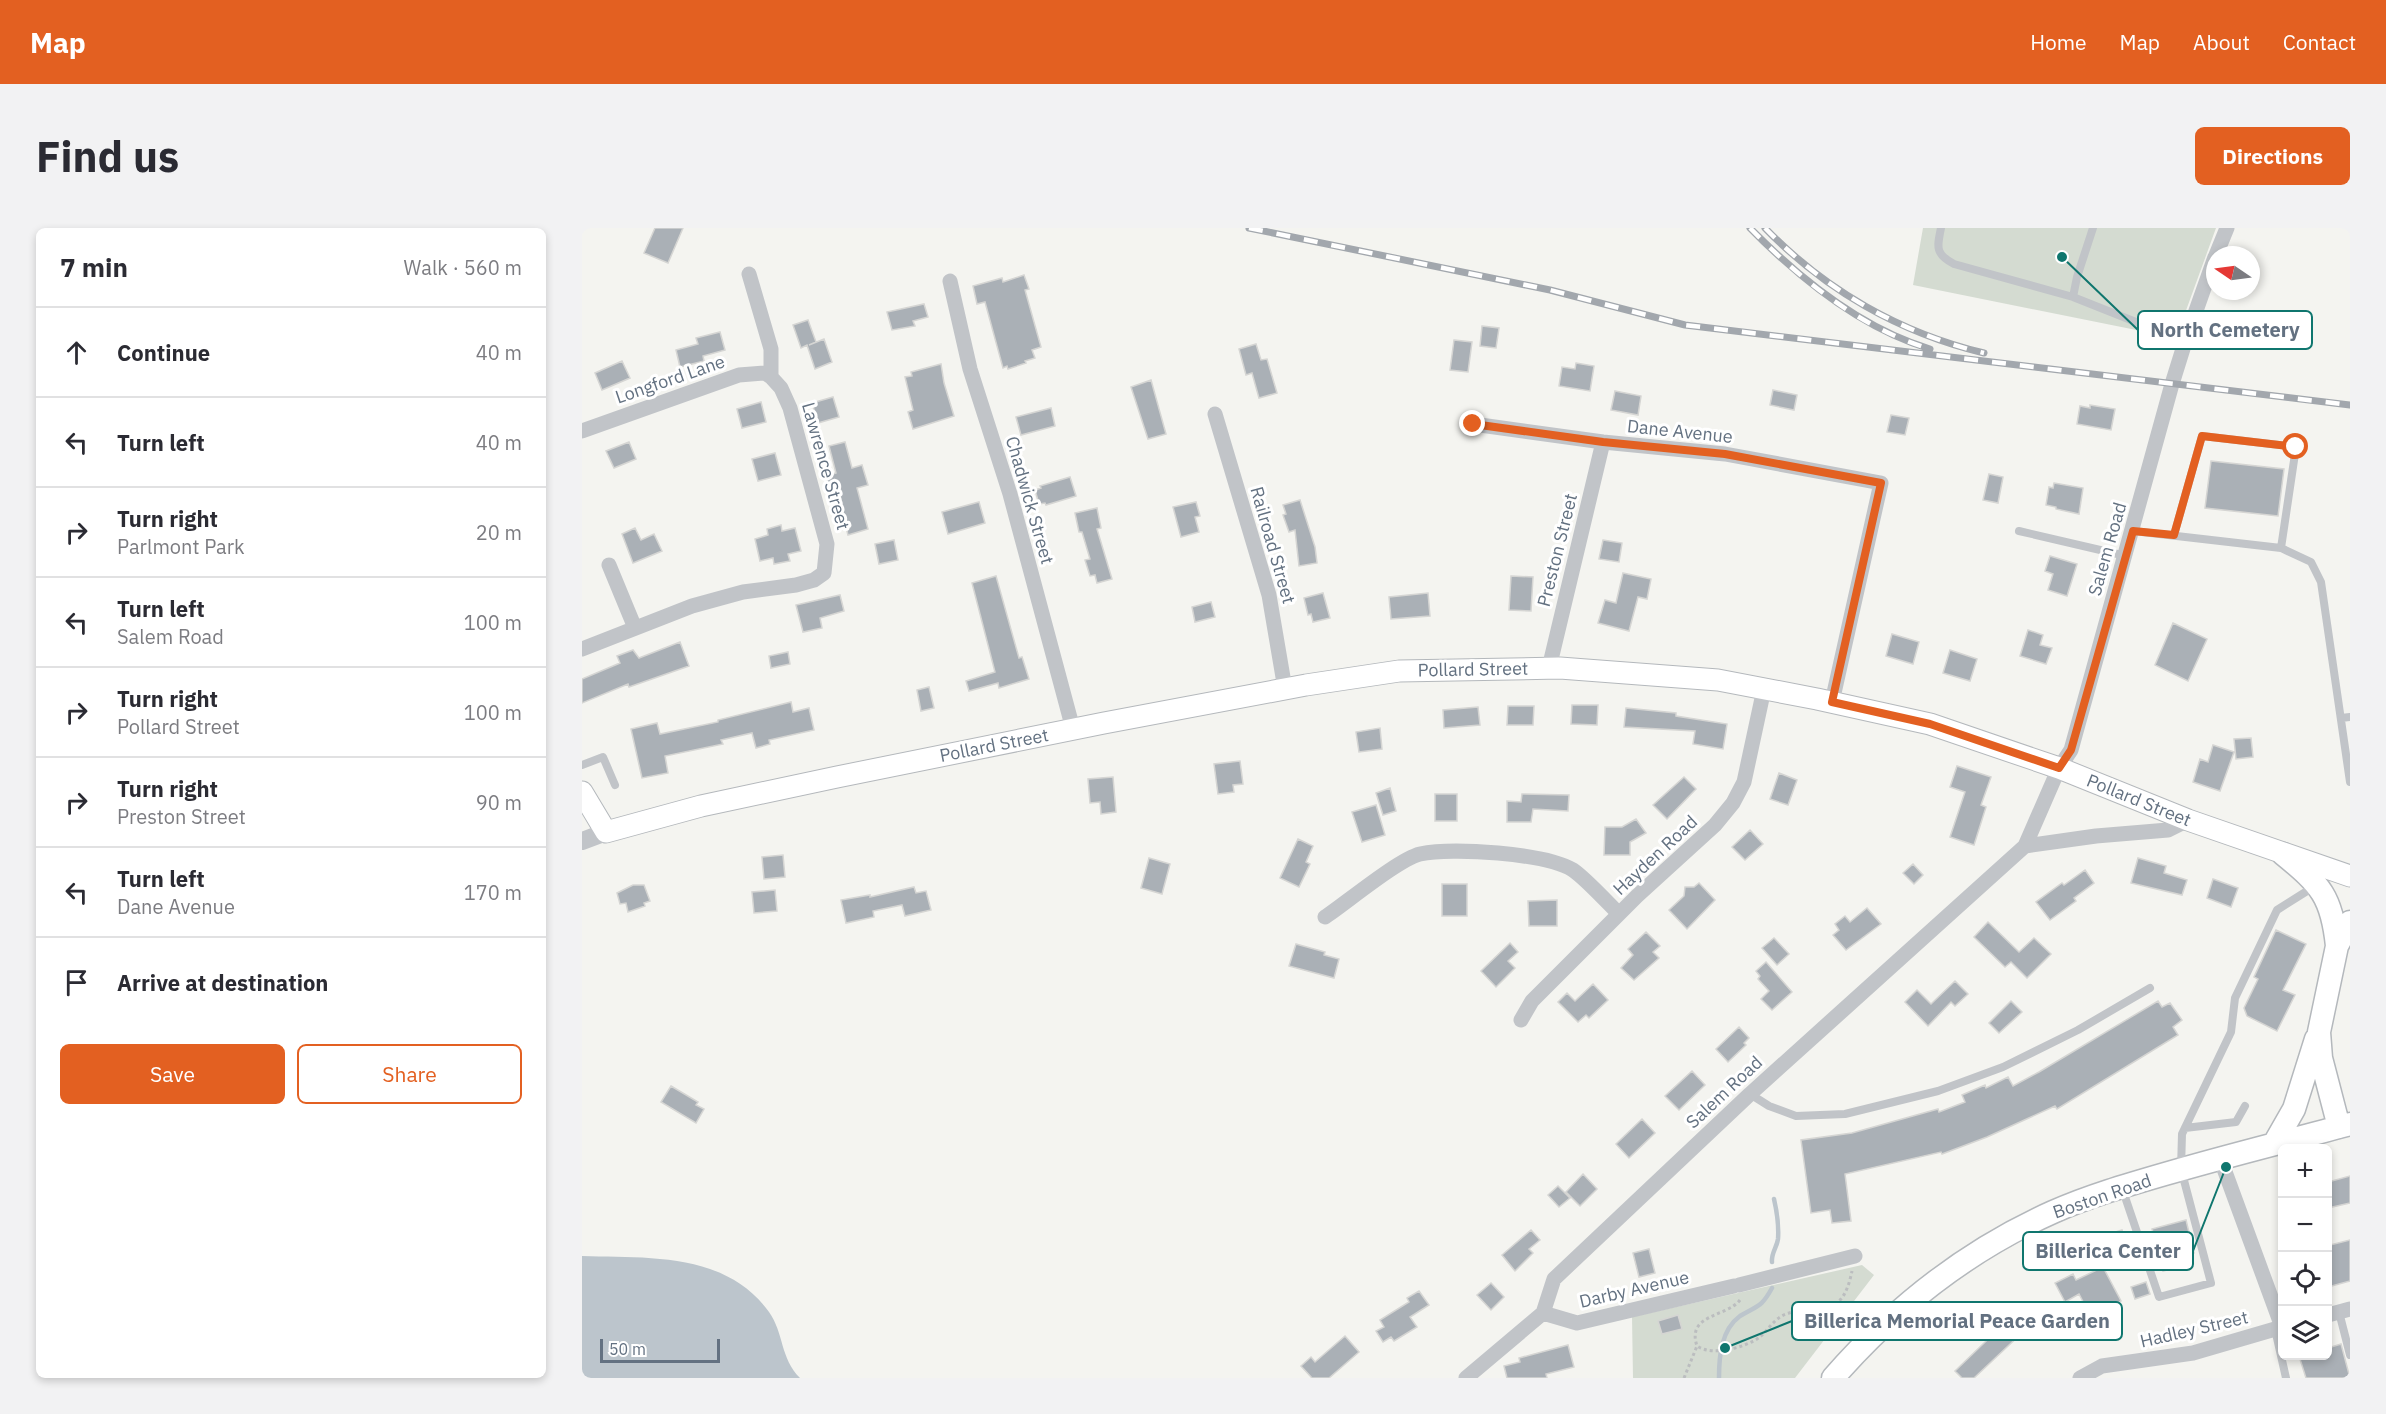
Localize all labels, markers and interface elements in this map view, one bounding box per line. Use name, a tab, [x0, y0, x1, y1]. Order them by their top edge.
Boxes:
text: Map	[30, 24, 86, 61]
text: Home	[2030, 28, 2087, 56]
text: Map	[2120, 28, 2160, 56]
text: About	[2193, 28, 2250, 56]
text: Contact	[2283, 28, 2356, 56]
button: Directions	[2195, 127, 2350, 185]
text: Find us	[36, 129, 179, 184]
north arrow	[2206, 246, 2260, 300]
text: 7 min	[60, 250, 128, 284]
text: Walk · 560 m	[404, 254, 522, 281]
callout: North Cemetery	[2138, 311, 2312, 349]
text: North Cemetery	[2150, 316, 2300, 343]
icon: ahead	[60, 336, 93, 369]
text: Continue	[117, 338, 210, 367]
text: 40 m	[476, 339, 522, 366]
street label: Longford Lane	[612, 349, 728, 408]
street label: Lawrence Street	[797, 400, 855, 532]
route end	[1459, 410, 1485, 436]
street label: Dane Avenue	[1626, 414, 1734, 448]
icon: left	[60, 426, 93, 459]
text: Turn left	[117, 428, 205, 457]
text: 40 m	[476, 429, 522, 456]
street label: Chadwick Street	[1001, 433, 1059, 567]
route start	[2282, 433, 2308, 459]
street label: Railroad Street	[1245, 484, 1301, 606]
street label: Preston Street	[1532, 491, 1582, 609]
street label: Salem Road	[2083, 500, 2131, 598]
text: Turn right	[117, 504, 218, 533]
icon: right	[60, 516, 93, 549]
text: 20 m	[476, 519, 522, 546]
text: Parlmont Park	[117, 533, 245, 560]
text: Turn left	[117, 594, 205, 623]
icon: left	[60, 606, 93, 639]
text: 100 m	[464, 609, 522, 636]
text: Salem Road	[117, 623, 224, 650]
street label: Pollard Street	[1418, 657, 1528, 681]
text: Turn right	[117, 684, 218, 713]
icon: right	[60, 696, 93, 729]
text: 100 m	[464, 699, 522, 726]
text: Pollard Street	[117, 713, 240, 740]
street label: Pollard Street	[938, 723, 1050, 767]
street label: Pollard Street	[2083, 769, 2195, 831]
text: Turn right	[117, 774, 218, 803]
icon: right	[60, 786, 93, 819]
text: 90 m	[476, 789, 522, 816]
text: Preston Street	[117, 803, 246, 830]
street label: Hayden Road	[1608, 810, 1702, 900]
text: Turn left	[117, 864, 205, 893]
icon: left	[60, 876, 93, 909]
text: 170 m	[464, 879, 522, 906]
text: Dane Avenue	[117, 893, 235, 920]
icon: arrive	[60, 966, 93, 999]
text: Arrive at destination	[117, 968, 328, 997]
button: Save	[60, 1044, 285, 1104]
button: Share	[297, 1044, 522, 1104]
street label: Salem Road	[1681, 1051, 1767, 1133]
map controls	[2278, 1144, 2332, 1360]
button: +	[2278, 1144, 2332, 1198]
street label: Boston Road	[2050, 1168, 2154, 1224]
button: −	[2278, 1198, 2332, 1252]
callout: Billerica Center	[2023, 1232, 2193, 1270]
text: Billerica Center	[2035, 1237, 2181, 1264]
button: locate	[2278, 1252, 2332, 1306]
street label: Darby Avenue	[1577, 1265, 1691, 1313]
callout: Billerica Memorial Peace Garden	[1792, 1302, 2122, 1340]
street label: Hadley Street	[2138, 1305, 2250, 1353]
button: layers	[2278, 1306, 2332, 1360]
text: Billerica Memorial Peace Garden	[1804, 1307, 2110, 1334]
scale bar	[600, 1336, 720, 1364]
text: 50 m	[609, 1339, 646, 1359]

